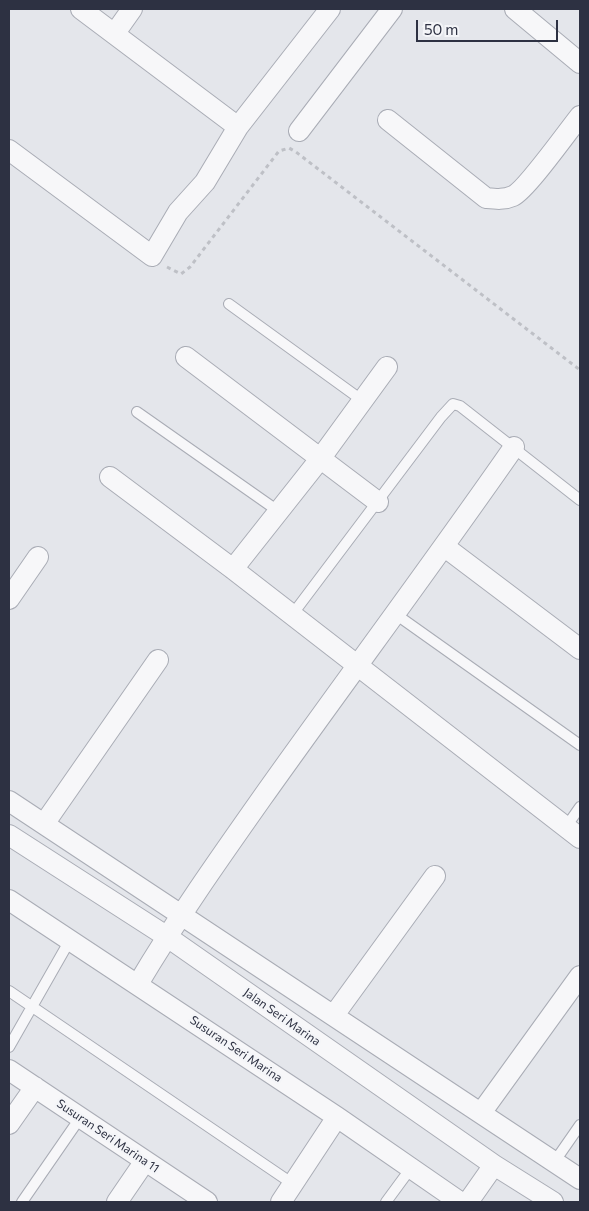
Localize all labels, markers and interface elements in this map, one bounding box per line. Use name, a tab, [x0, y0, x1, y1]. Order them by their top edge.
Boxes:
scale bar	[419, 10, 562, 42]
text: 50 m	[424, 20, 458, 38]
street label: Jalan Seri Marina	[241, 985, 323, 1049]
street label: Susuran Seri Marina	[187, 1013, 285, 1085]
street label: Susuran Seri Marina 11	[54, 1096, 162, 1176]

